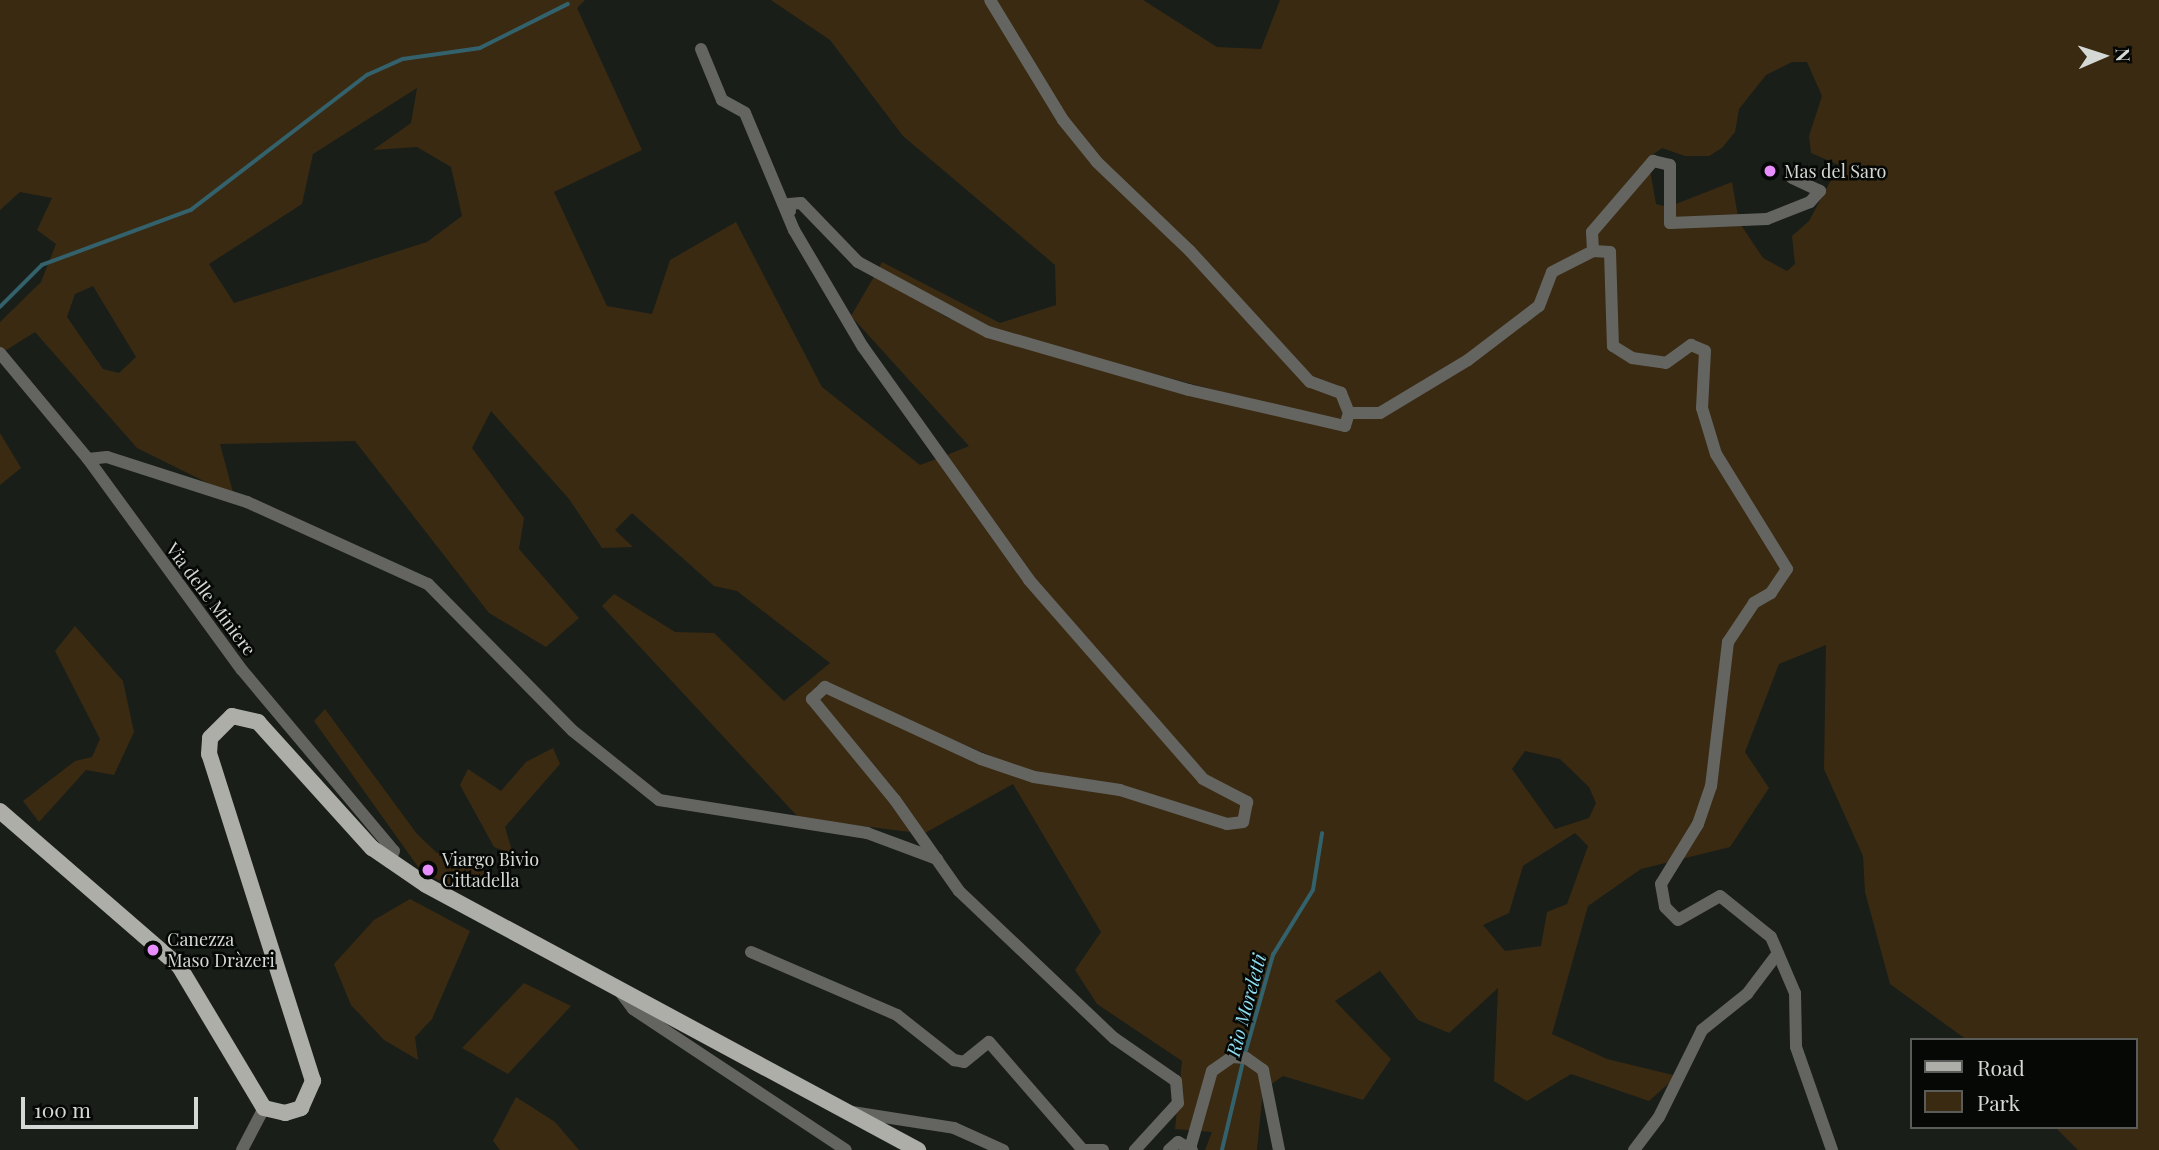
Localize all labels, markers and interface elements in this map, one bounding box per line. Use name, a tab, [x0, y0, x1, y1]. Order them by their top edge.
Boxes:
north arrow	[2068, 21, 2138, 91]
text: N	[2111, 47, 2137, 62]
place label: Mas del Saro	[1784, 160, 1886, 182]
marker: Mas del Saro	[1762, 163, 1778, 179]
street label: Via delle Miniere	[162, 538, 260, 660]
place label: Viargo Bivio Cittadella	[442, 849, 539, 892]
marker: Viargo Bivio Cittadella	[420, 862, 436, 878]
place label: Canezza Maso Dràzeri	[167, 929, 275, 972]
marker: Canezza Maso Dràzeri	[145, 942, 161, 958]
water label: Rio Moreletti	[1221, 951, 1271, 1059]
legend	[1910, 1038, 2138, 1129]
text: Road	[1977, 1053, 2025, 1081]
scale bar	[24, 1084, 201, 1128]
text: Park	[1977, 1088, 2020, 1116]
text: 100 m	[34, 1095, 91, 1123]

